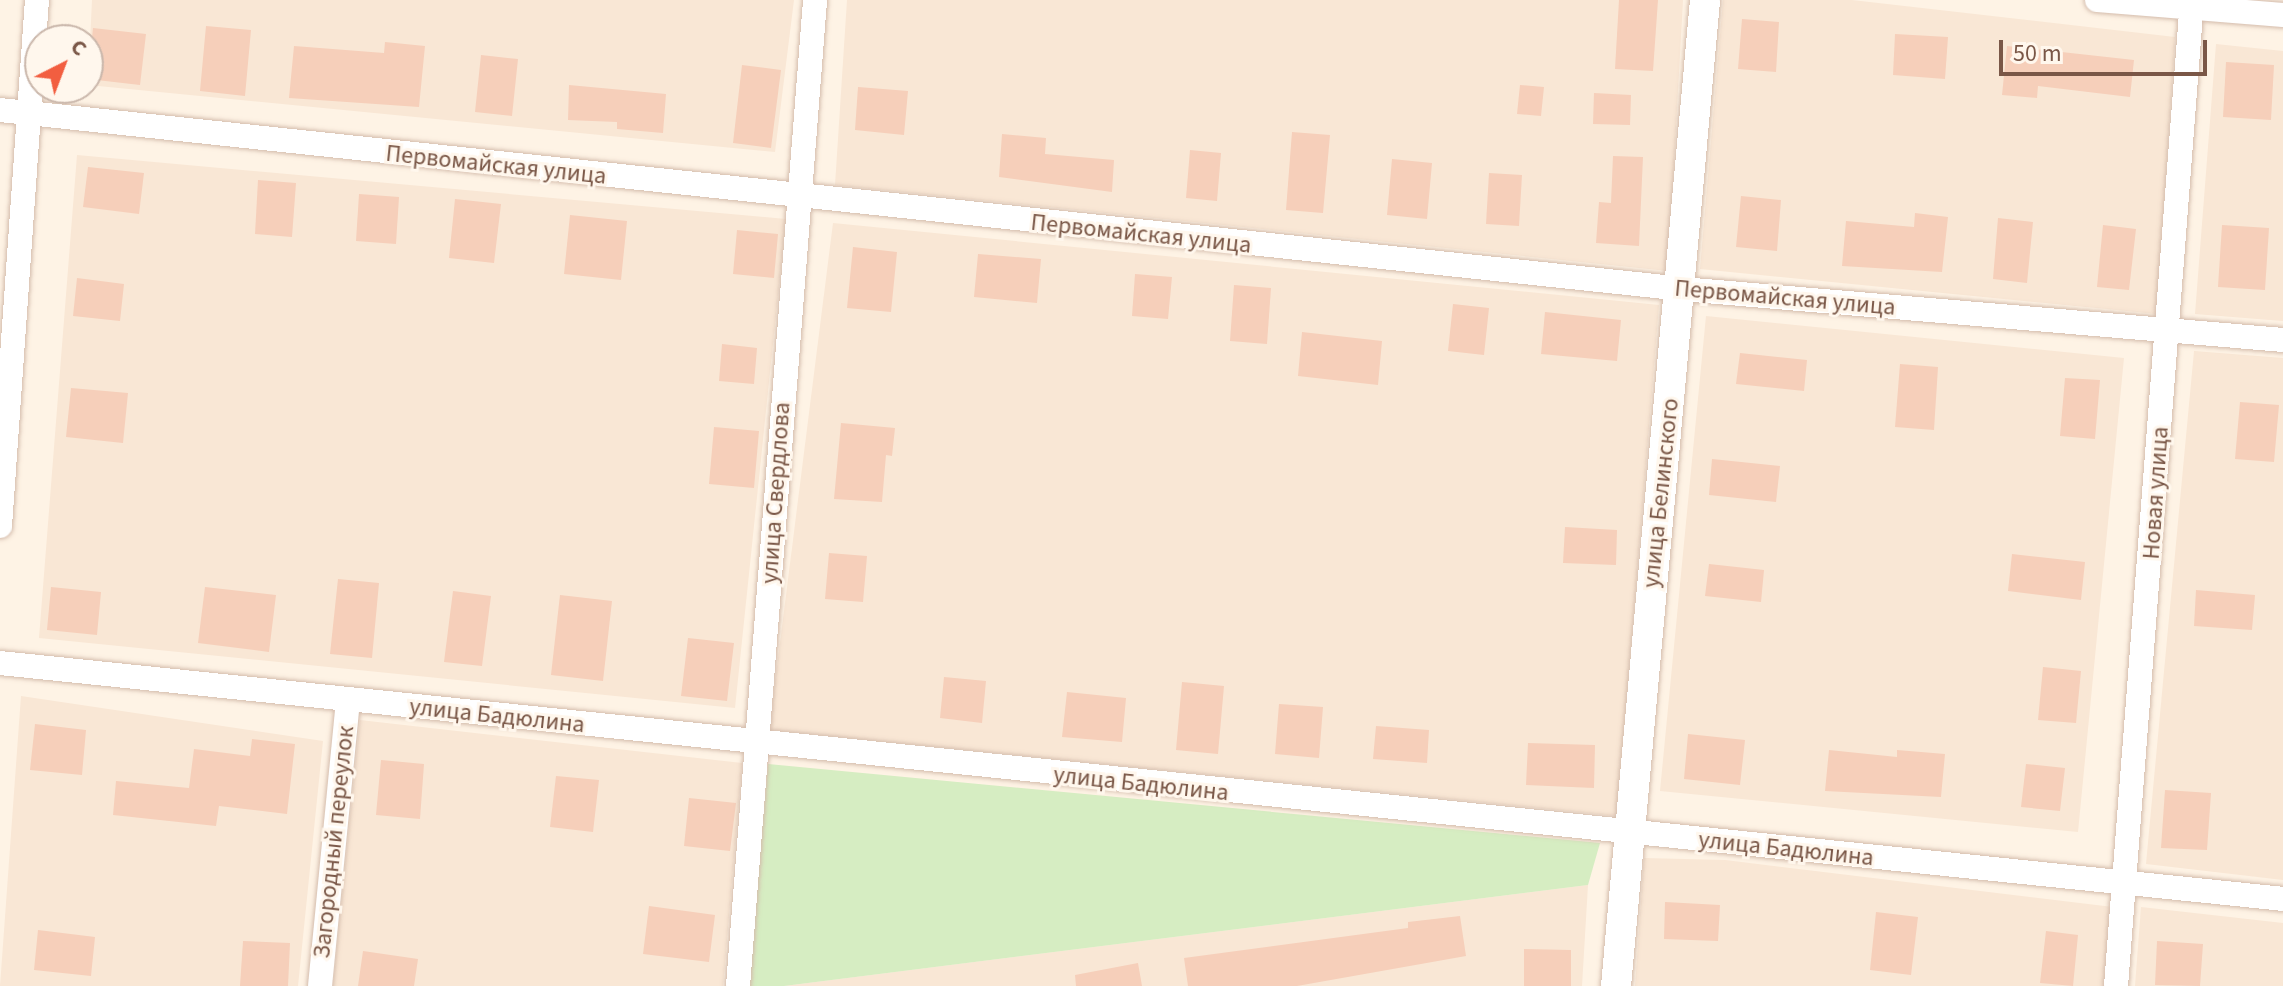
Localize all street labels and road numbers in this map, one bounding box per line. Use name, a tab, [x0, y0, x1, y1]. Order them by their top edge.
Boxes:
street label: Первомайская улица	[384, 139, 608, 191]
street label: Первомайская улица	[1029, 208, 1253, 260]
street label: Первомайская улица	[1673, 274, 1897, 322]
street label: улица Белинского	[1637, 397, 1685, 589]
street label: улица Свердлова	[755, 401, 797, 585]
street label: Новая улица	[2137, 426, 2175, 560]
street label: улица Бадюлина	[408, 692, 586, 740]
street label: Загородный переулок	[307, 724, 361, 960]
street label: улица Бадюлина	[1052, 760, 1230, 808]
street label: улица Бадюлина	[1697, 825, 1875, 873]

